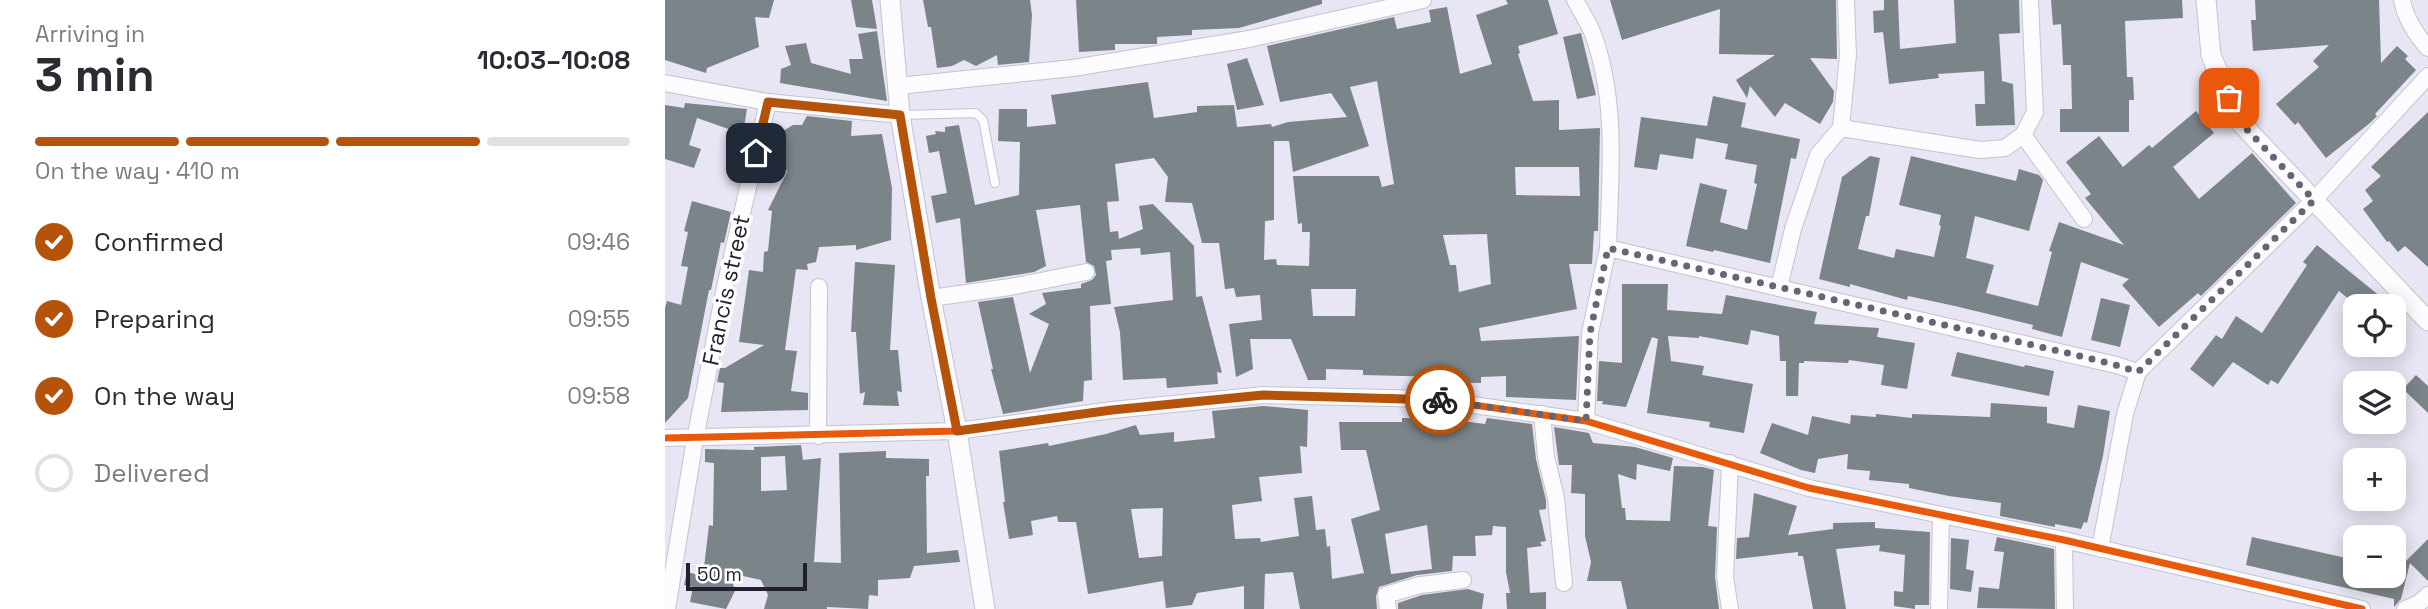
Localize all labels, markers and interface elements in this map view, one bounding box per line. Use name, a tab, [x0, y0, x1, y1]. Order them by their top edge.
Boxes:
text: Arriving in	[35, 19, 145, 49]
text: 10:03–10:08	[477, 43, 630, 77]
text: 3 min	[35, 46, 155, 104]
pin	[2199, 68, 2259, 128]
icon: bag	[2210, 79, 2248, 117]
pin	[726, 123, 786, 183]
icon: home	[737, 134, 775, 172]
text: On the way · 410 m	[35, 156, 240, 186]
street label: Francis street	[695, 212, 757, 368]
icon: check	[35, 223, 73, 261]
text: Confirmed	[94, 225, 224, 259]
text: 09:46	[567, 227, 630, 257]
map controls	[2343, 294, 2406, 588]
button: locate	[2343, 294, 2406, 357]
icon: check	[35, 300, 73, 338]
text: Preparing	[94, 302, 215, 336]
text: 09:55	[568, 304, 630, 334]
courier	[1405, 365, 1475, 435]
button: layers	[2343, 371, 2406, 434]
icon: check	[35, 377, 73, 415]
text: On the way	[94, 379, 235, 413]
text: 09:58	[567, 381, 630, 411]
icon: bike	[1421, 381, 1459, 419]
button: +	[2343, 448, 2406, 511]
text: Delivered	[94, 456, 210, 490]
button: −	[2343, 525, 2406, 588]
scale bar	[686, 560, 807, 592]
text: 50 m	[697, 562, 742, 587]

